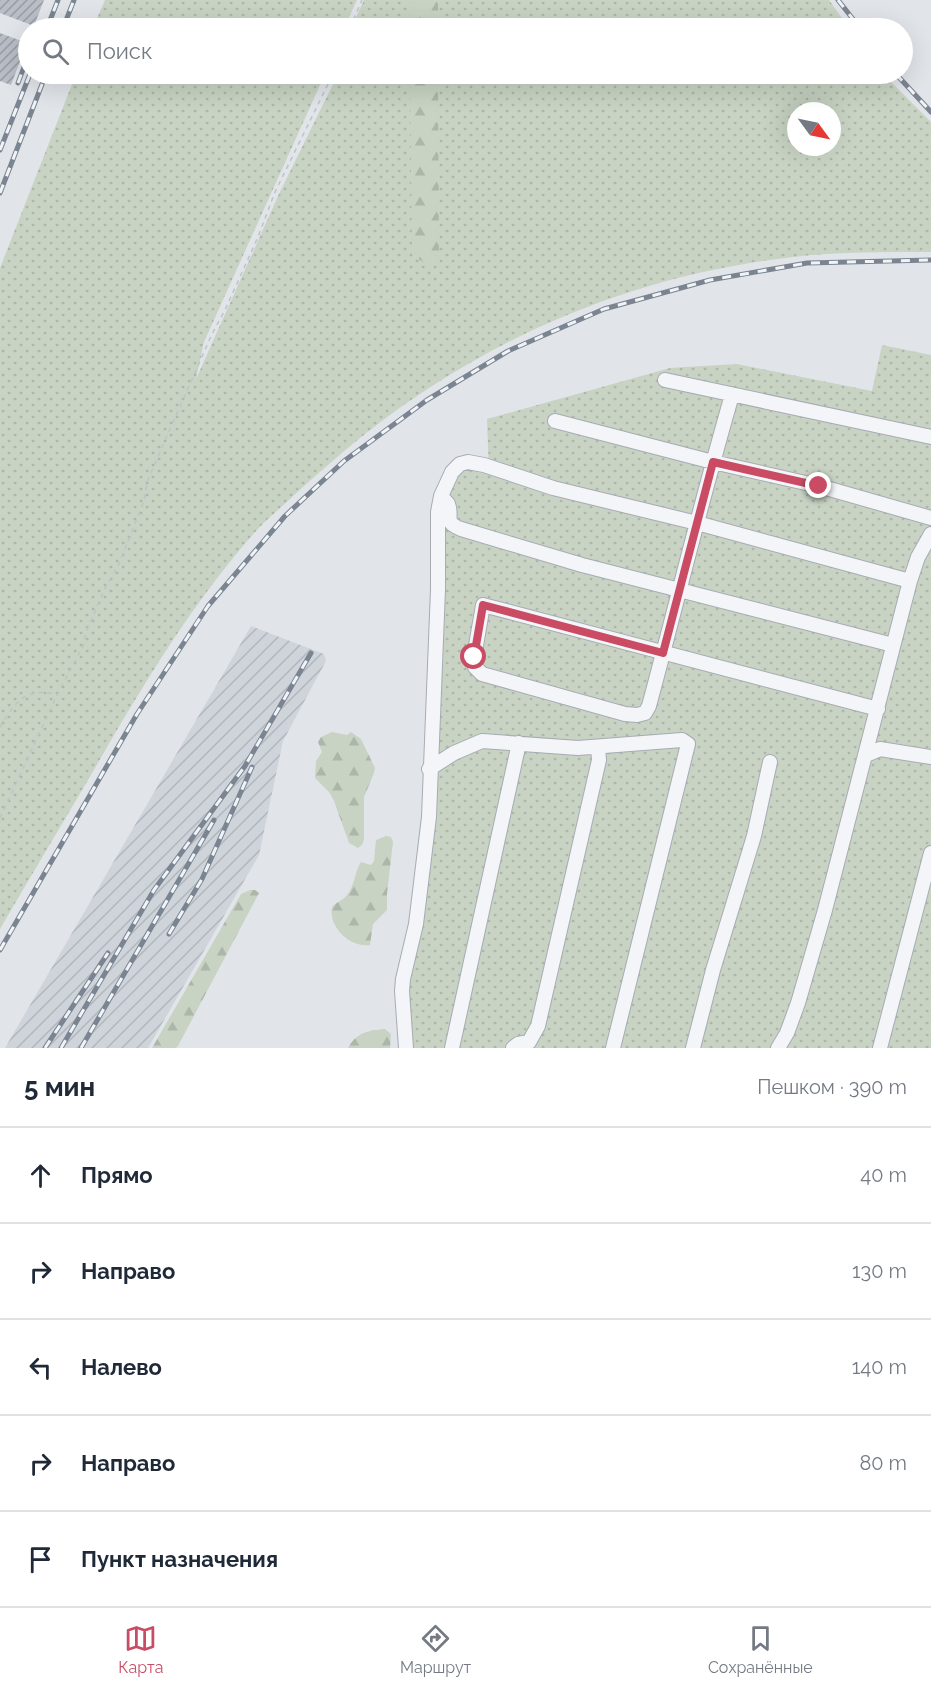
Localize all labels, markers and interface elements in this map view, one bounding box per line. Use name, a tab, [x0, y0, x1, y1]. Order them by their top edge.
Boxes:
search box	[18, 18, 913, 84]
icon: search	[39, 35, 72, 68]
text: Поиск	[87, 38, 152, 64]
north arrow	[787, 102, 841, 156]
route end	[805, 472, 831, 498]
route start	[460, 643, 486, 669]
text: 5 мин	[24, 1072, 95, 1102]
text: Пешком · 390 m	[757, 1075, 907, 1099]
icon: ahead	[24, 1159, 57, 1192]
text: Прямо	[81, 1162, 153, 1188]
text: 40 m	[860, 1163, 907, 1187]
icon: right	[24, 1255, 57, 1288]
text: Направо	[81, 1258, 175, 1284]
text: 130 m	[852, 1259, 907, 1283]
icon: left	[24, 1351, 57, 1384]
text: Налево	[81, 1354, 162, 1380]
text: 140 m	[852, 1355, 907, 1379]
icon: right	[24, 1447, 57, 1480]
text: Направо	[81, 1450, 175, 1476]
text: 80 m	[859, 1451, 907, 1475]
icon: arrive	[24, 1543, 57, 1576]
text: Пункт назначения	[81, 1546, 278, 1572]
tab: Карта	[118, 1622, 163, 1677]
tab: Маршрут	[400, 1622, 471, 1677]
tab: Сохранённые	[708, 1622, 813, 1677]

